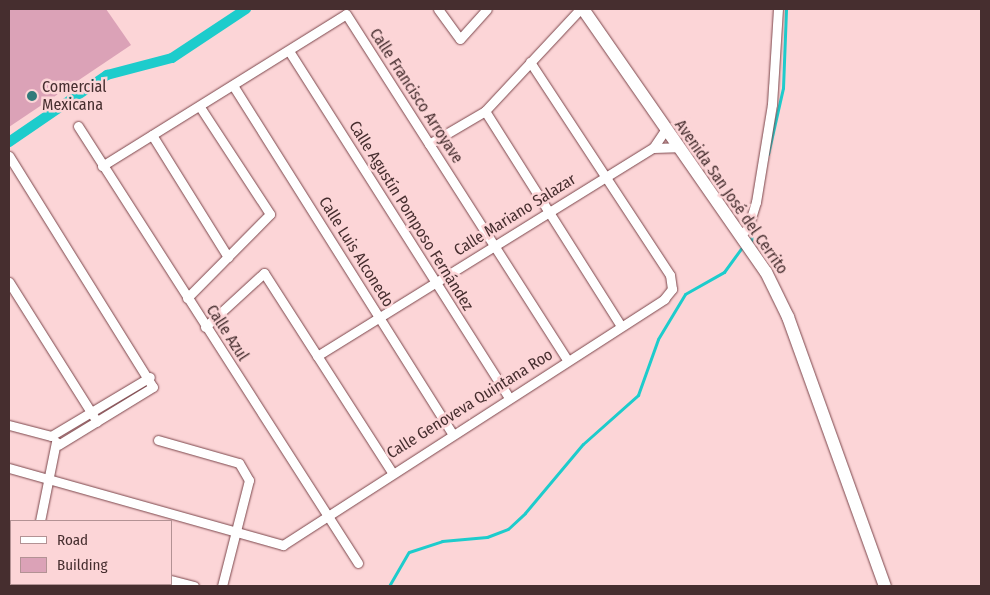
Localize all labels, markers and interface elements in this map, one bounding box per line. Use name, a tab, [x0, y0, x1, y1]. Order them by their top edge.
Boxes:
street label: Calle Francisco Arroyave	[365, 25, 467, 167]
place label: Comercial Mexicana	[42, 77, 106, 115]
marker: Comercial Mexicana	[26, 90, 38, 102]
street label: Avenida San José del Cerrito	[670, 116, 792, 278]
street label: Calle Agustín Pomposo Fernández	[345, 118, 477, 314]
street label: Calle Mariano Salazar	[451, 170, 579, 260]
street label: Calle Luis Alconedo	[314, 193, 398, 311]
street label: Calle Azul	[202, 301, 252, 365]
street label: Calle Genoveva Quintana Roo	[383, 345, 557, 463]
legend	[10, 520, 172, 585]
text: Road	[57, 531, 88, 549]
text: Building	[57, 556, 108, 574]

